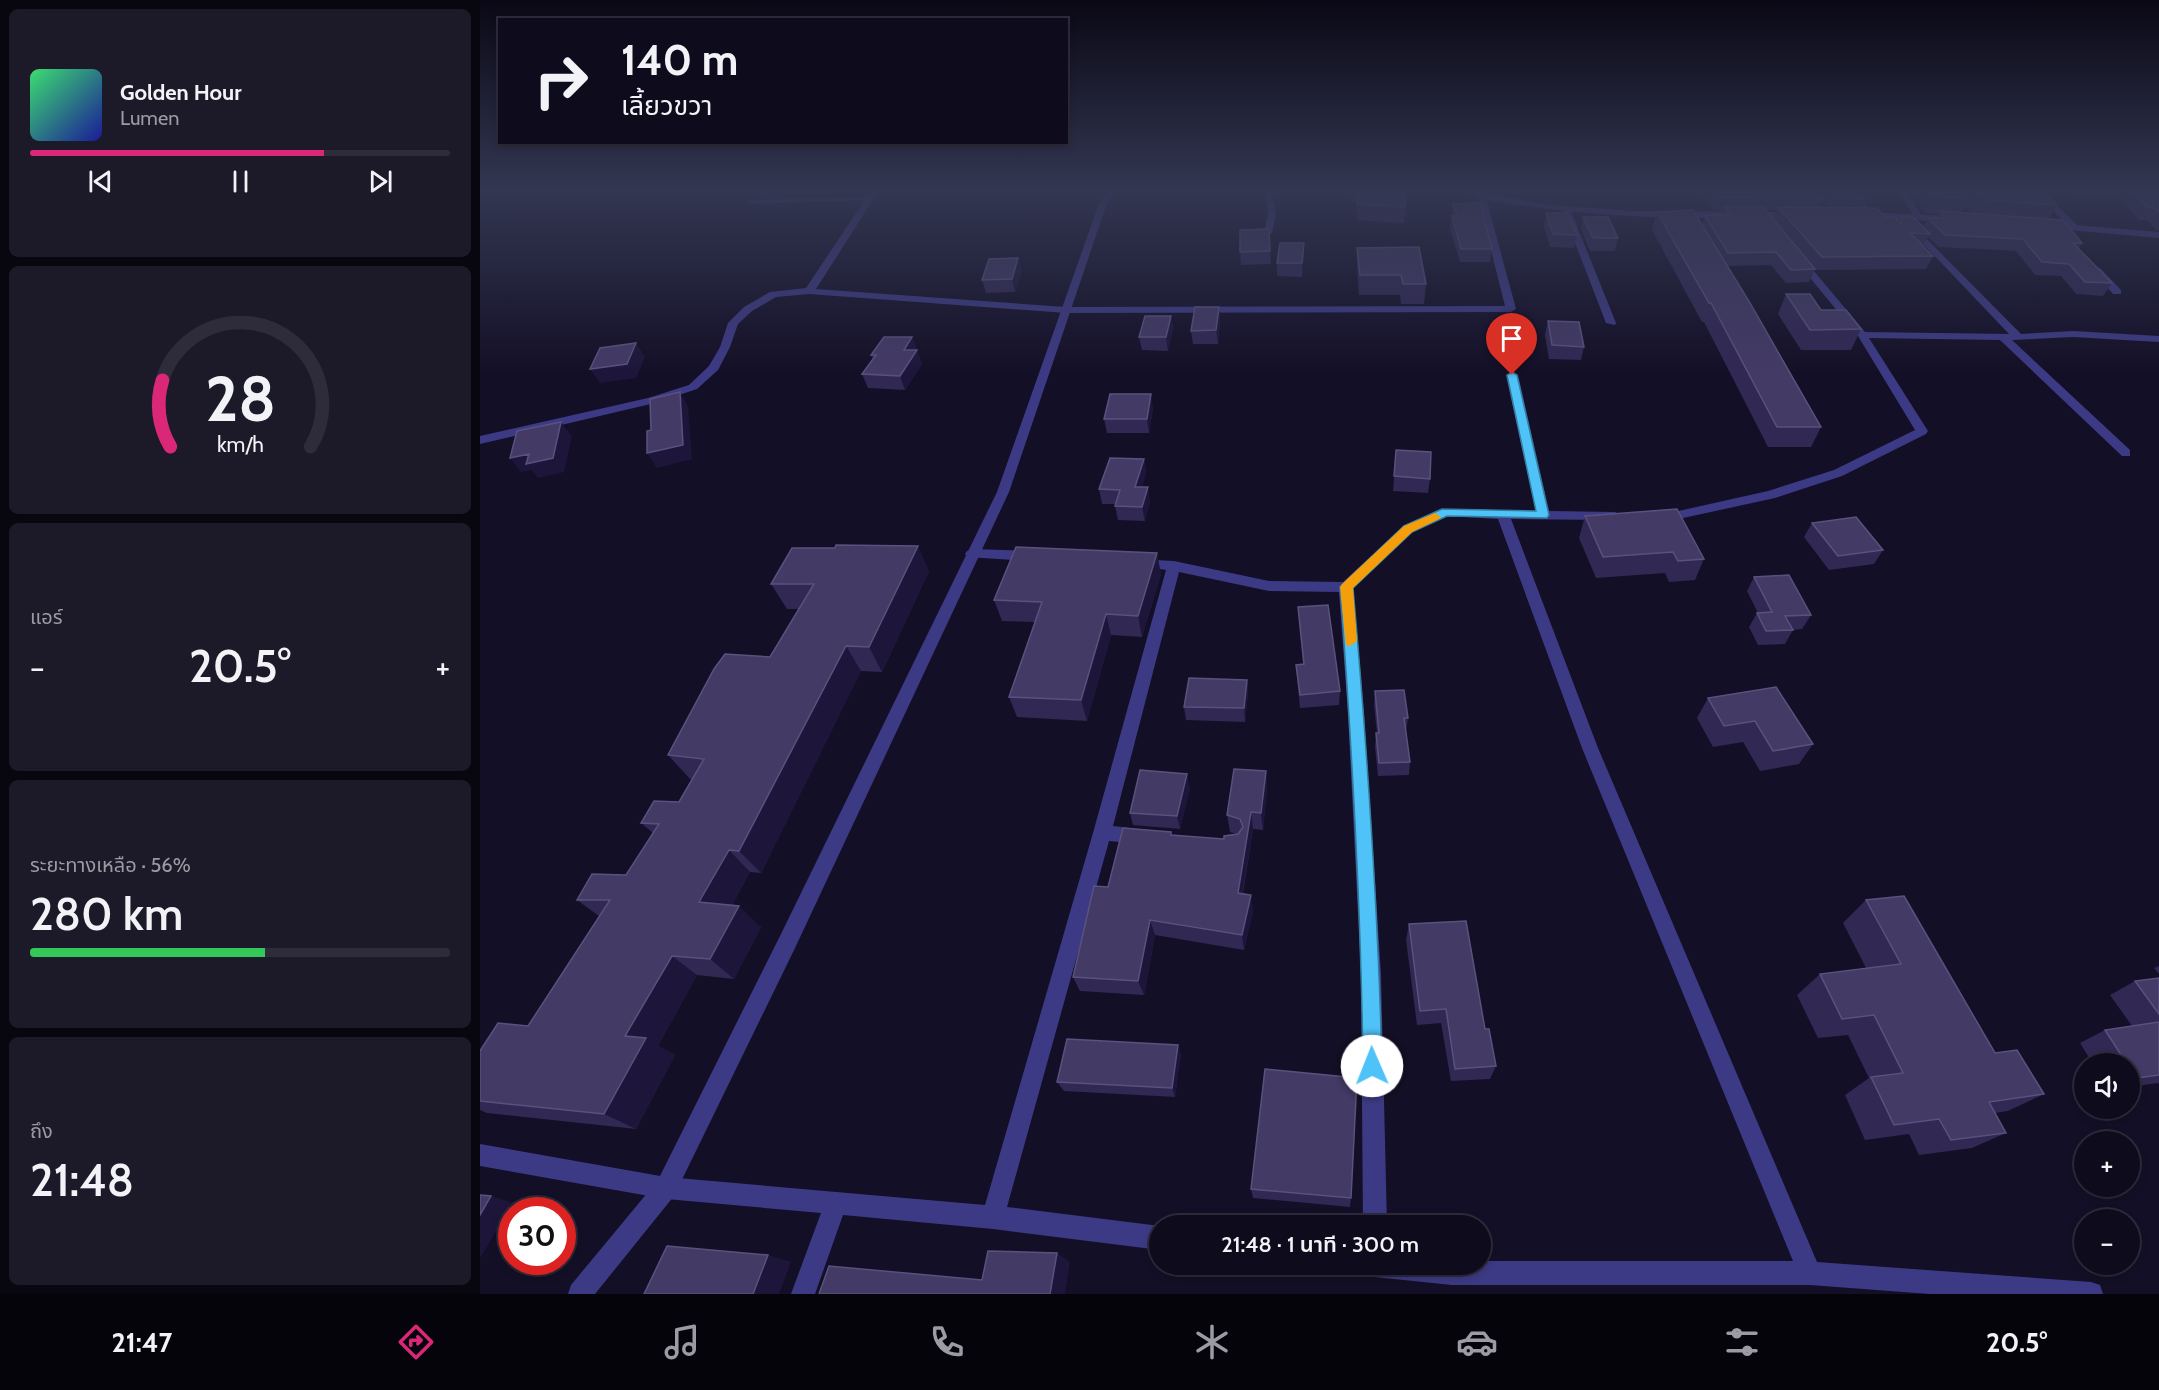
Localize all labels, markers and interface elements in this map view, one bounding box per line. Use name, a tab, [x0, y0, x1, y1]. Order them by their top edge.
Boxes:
text: 140 m	[621, 34, 738, 86]
icon: right	[522, 42, 600, 120]
text: Golden Hour	[120, 79, 241, 106]
text: เลี้ยวขวา	[621, 89, 712, 122]
text: Lumen	[120, 106, 179, 130]
icon: previous	[84, 165, 117, 198]
icon: pause	[224, 165, 257, 198]
icon: next	[364, 165, 397, 198]
pin	[1486, 313, 1537, 375]
icon: arrive	[1495, 322, 1528, 355]
text: 28	[205, 361, 275, 437]
text: km/h	[217, 431, 263, 457]
text: แอร์	[30, 605, 62, 629]
text: 20.5°	[189, 639, 291, 693]
text: −	[30, 647, 45, 687]
text: +	[435, 647, 450, 687]
text: ระยะทางเหลือ · 56%	[30, 853, 191, 877]
text: 280 km	[30, 887, 183, 941]
position arrow	[1340, 1034, 1404, 1098]
map controls	[2074, 1053, 2140, 1275]
button: sound	[2074, 1053, 2140, 1119]
text: ถึง	[30, 1119, 53, 1143]
button: +	[2074, 1131, 2140, 1197]
text: 21:48	[30, 1153, 134, 1207]
speed limit sign: 30	[498, 1197, 576, 1275]
button: −	[2074, 1209, 2140, 1275]
text: 21:48 · 1 นาที · 300 m	[1221, 1231, 1419, 1258]
icon: directions	[395, 1321, 437, 1363]
icon: music	[661, 1321, 703, 1363]
icon: phone	[926, 1321, 968, 1363]
icon: climate	[1191, 1321, 1233, 1363]
icon: car	[1456, 1321, 1498, 1363]
icon: filters	[1721, 1321, 1763, 1363]
text: 21:47	[112, 1326, 172, 1359]
text: 20.5°	[1986, 1326, 2047, 1359]

